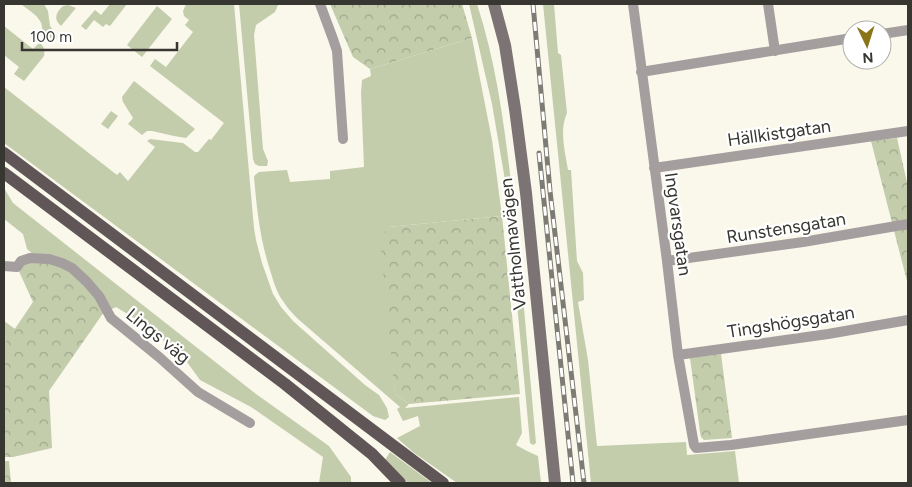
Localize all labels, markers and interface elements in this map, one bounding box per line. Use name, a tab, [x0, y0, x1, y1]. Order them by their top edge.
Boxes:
scale bar	[22, 20, 178, 52]
north arrow	[842, 20, 892, 70]
text: 100 m	[30, 28, 72, 46]
text: N	[862, 49, 874, 66]
street label: Hällkistgatan	[726, 115, 832, 151]
street label: Ingvarsgatan	[660, 171, 696, 277]
street label: Vattholmavägen	[495, 177, 531, 311]
street label: Runstensgatan	[725, 208, 847, 248]
street label: Tingshögsgatan	[726, 301, 856, 343]
street label: Lings väg	[122, 304, 194, 368]

